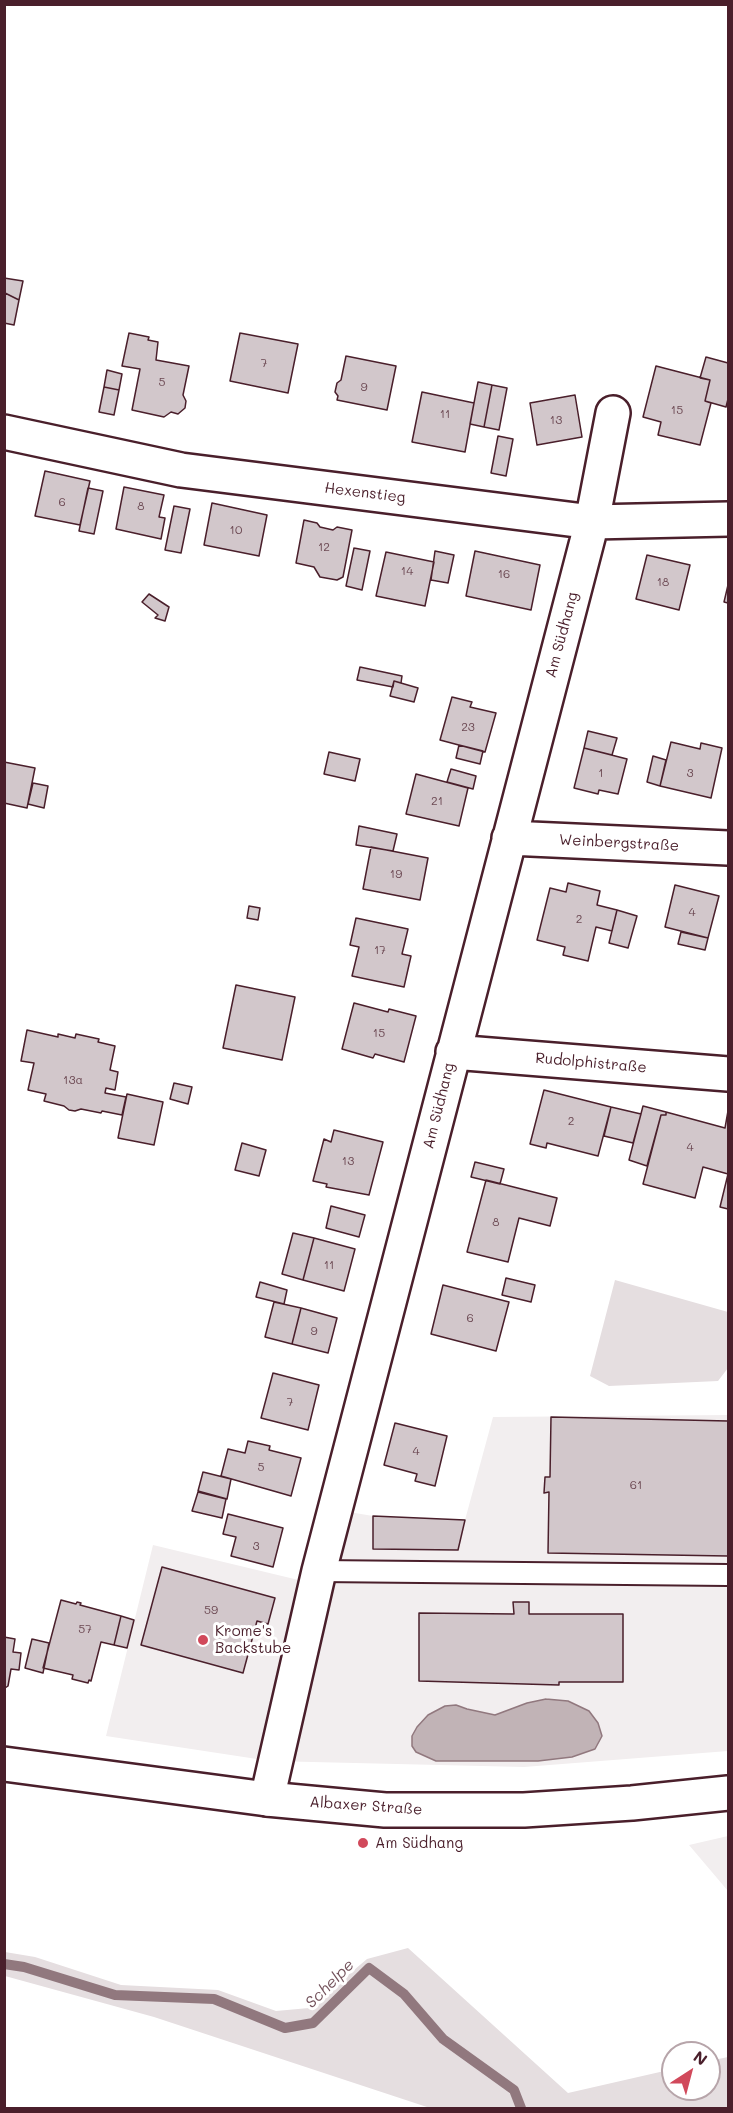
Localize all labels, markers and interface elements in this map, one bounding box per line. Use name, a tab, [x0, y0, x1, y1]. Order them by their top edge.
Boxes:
house number: 7	[261, 356, 267, 370]
house number: 5	[159, 375, 165, 389]
house number: 9	[360, 380, 368, 394]
house number: 15	[671, 403, 683, 417]
house number: 11	[440, 407, 450, 421]
house number: 13	[550, 413, 562, 427]
street label: Hexenstieg	[323, 479, 407, 507]
house number: 6	[58, 495, 66, 509]
house number: 8	[137, 499, 145, 513]
house number: 10	[230, 523, 242, 537]
house number: 12	[318, 540, 330, 554]
house number: 14	[401, 564, 413, 578]
house number: 16	[498, 567, 510, 581]
house number: 18	[657, 575, 669, 589]
street label: Am Südhang	[542, 590, 582, 680]
house number: 23	[461, 720, 475, 734]
house number: 1	[598, 766, 604, 780]
house number: 3	[686, 766, 694, 780]
house number: 21	[431, 794, 443, 808]
street label: Weinbergstraße	[559, 831, 679, 855]
house number: 19	[390, 867, 402, 881]
house number: 4	[688, 905, 696, 919]
house number: 2	[576, 912, 582, 926]
house number: 17	[374, 943, 386, 957]
house number: 15	[373, 1026, 385, 1040]
street label: Rudolphistraße	[535, 1049, 647, 1077]
street label: Am Südhang	[420, 1061, 458, 1151]
house number: 13a	[63, 1073, 83, 1087]
house number: 2	[568, 1114, 574, 1128]
house number: 4	[686, 1140, 694, 1154]
house number: 13	[342, 1154, 354, 1168]
house number: 8	[492, 1215, 500, 1229]
house number: 11	[324, 1258, 334, 1272]
house number: 6	[466, 1311, 474, 1325]
house number: 9	[310, 1324, 318, 1338]
house number: 7	[287, 1395, 293, 1409]
house number: 4	[412, 1444, 420, 1458]
house number: 5	[258, 1460, 264, 1474]
house number: 61	[630, 1478, 642, 1492]
house number: 3	[252, 1539, 260, 1553]
house number: 59	[204, 1603, 218, 1617]
house number: 57	[78, 1622, 92, 1636]
place label: Krome's Backstube	[215, 1622, 291, 1657]
marker: Krome's Backstube	[196, 1633, 210, 1647]
street label: Albaxer Straße	[309, 1793, 423, 1819]
place label: Am Südhang	[375, 1834, 463, 1852]
marker: Am Südhang	[356, 1836, 370, 1850]
water label: Schelpe	[302, 1956, 358, 2012]
north arrow	[661, 2041, 721, 2101]
text: N	[690, 2046, 712, 2070]

